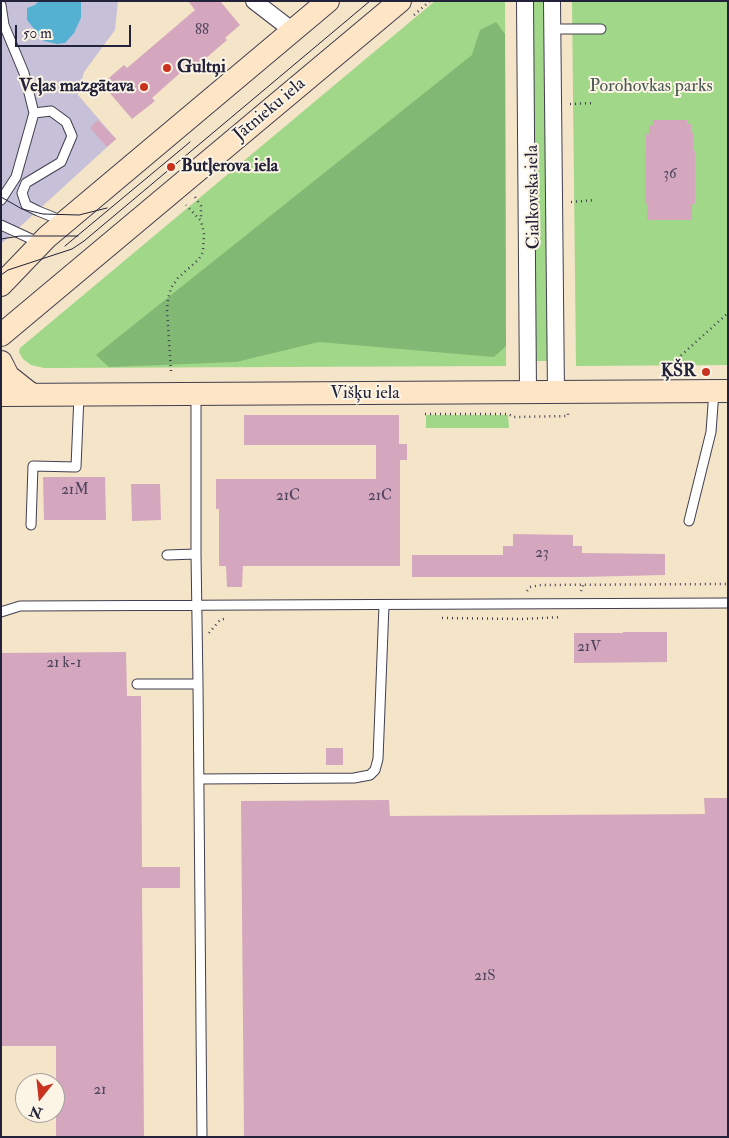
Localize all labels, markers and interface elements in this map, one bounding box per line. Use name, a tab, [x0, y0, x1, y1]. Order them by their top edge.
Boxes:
scale bar	[18, 15, 134, 47]
house number: 88	[195, 22, 209, 40]
text: 50 m	[23, 24, 52, 43]
place label: Gultņi	[177, 57, 226, 79]
marker: Gultņi	[161, 62, 173, 74]
street label: Jātnieku iela	[230, 74, 310, 146]
place label: Veļas mazgātava	[19, 76, 134, 98]
park label: Porohovkas parks	[589, 76, 713, 98]
marker: Veļas mazgātava	[138, 81, 150, 93]
street label: Cialkovska iela	[522, 145, 546, 249]
place label: Butļerova iela	[181, 156, 278, 178]
marker: Butļerova iela	[165, 161, 177, 173]
house number: 36	[663, 166, 677, 184]
place label: ĶŠR	[661, 361, 696, 383]
marker: ĶŠR	[700, 366, 712, 378]
street label: Višķu iela	[330, 383, 400, 405]
house number: 21M	[61, 482, 89, 500]
house number: 21C	[276, 488, 300, 506]
house number: 21C	[368, 488, 392, 506]
house number: 23	[535, 545, 549, 563]
house number: 21V	[577, 639, 601, 657]
house number: 21 k-1	[47, 655, 81, 673]
house number: 21S	[474, 968, 496, 986]
north arrow	[15, 1073, 65, 1123]
house number: 21	[94, 1082, 106, 1100]
text: N	[28, 1102, 44, 1122]

